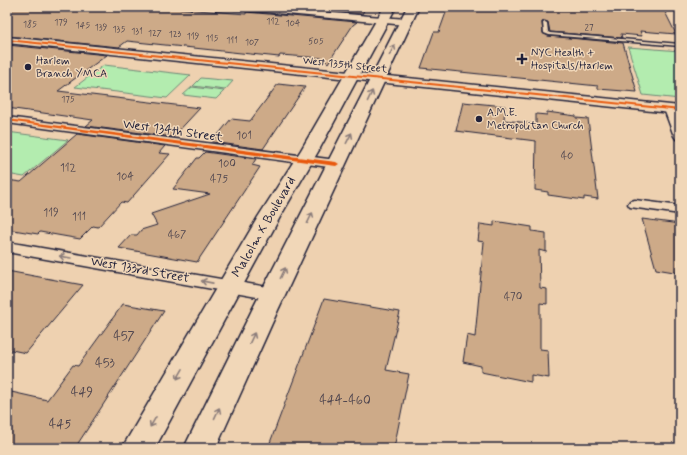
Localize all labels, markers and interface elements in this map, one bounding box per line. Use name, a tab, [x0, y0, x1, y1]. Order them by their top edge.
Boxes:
house number: 112	[266, 16, 280, 27]
house number: 179	[54, 17, 68, 28]
house number: 104	[286, 18, 301, 29]
house number: 185	[23, 19, 37, 30]
house number: 145	[76, 20, 90, 31]
house number: 139	[95, 22, 108, 33]
house number: 27	[585, 22, 594, 33]
house number: 135	[113, 24, 125, 35]
house number: 131	[131, 26, 143, 37]
house number: 127	[148, 28, 162, 39]
house number: 123	[169, 29, 182, 40]
house number: 119	[187, 31, 200, 42]
house number: 115	[206, 33, 218, 44]
house number: 111	[226, 35, 238, 46]
house number: 505	[308, 36, 324, 47]
house number: 107	[245, 37, 259, 48]
one-way arrow	[389, 44, 396, 56]
place label: NYC Health + Hospitals/Harlem	[531, 46, 613, 73]
marker: NYC Health + Hospitals/Harlem	[516, 53, 528, 65]
place label: Harlem Branch YMCA	[36, 54, 107, 81]
street label: West 135th Street	[302, 54, 388, 76]
marker: Harlem Branch YMCA	[23, 62, 33, 72]
one-way arrow	[367, 90, 374, 102]
house number: 175	[61, 94, 75, 105]
place label: A.M.E. Metropolitan Church	[487, 106, 584, 133]
marker: A.M.E. Metropolitan Church	[474, 114, 484, 124]
street label: West 134th Street	[122, 116, 224, 146]
house number: 101	[236, 129, 252, 143]
one-way arrow	[346, 133, 353, 145]
house number: 40	[561, 149, 573, 163]
house number: 100	[218, 157, 236, 171]
house number: 112	[60, 161, 77, 175]
house number: 104	[116, 170, 134, 184]
house number: 475	[210, 172, 228, 186]
street label: Malcolm X Boulevard	[228, 174, 300, 280]
house number: 119	[43, 206, 59, 220]
house number: 111	[72, 210, 86, 224]
one-way arrow	[307, 212, 314, 224]
house number: 467	[168, 228, 186, 242]
one-way arrow	[59, 253, 72, 261]
street label: West 133rd Street	[89, 253, 191, 287]
one-way arrow	[280, 268, 287, 280]
one-way arrow	[201, 278, 214, 286]
house number: 470	[504, 290, 522, 304]
house number: 457	[113, 328, 135, 345]
one-way arrow	[249, 332, 256, 344]
house number: 453	[95, 355, 116, 372]
one-way arrow	[176, 368, 184, 380]
house number: 449	[71, 384, 93, 401]
house number: 444-460	[319, 392, 371, 409]
one-way arrow	[214, 407, 221, 419]
house number: 445	[49, 416, 71, 433]
one-way arrow	[149, 416, 156, 428]

